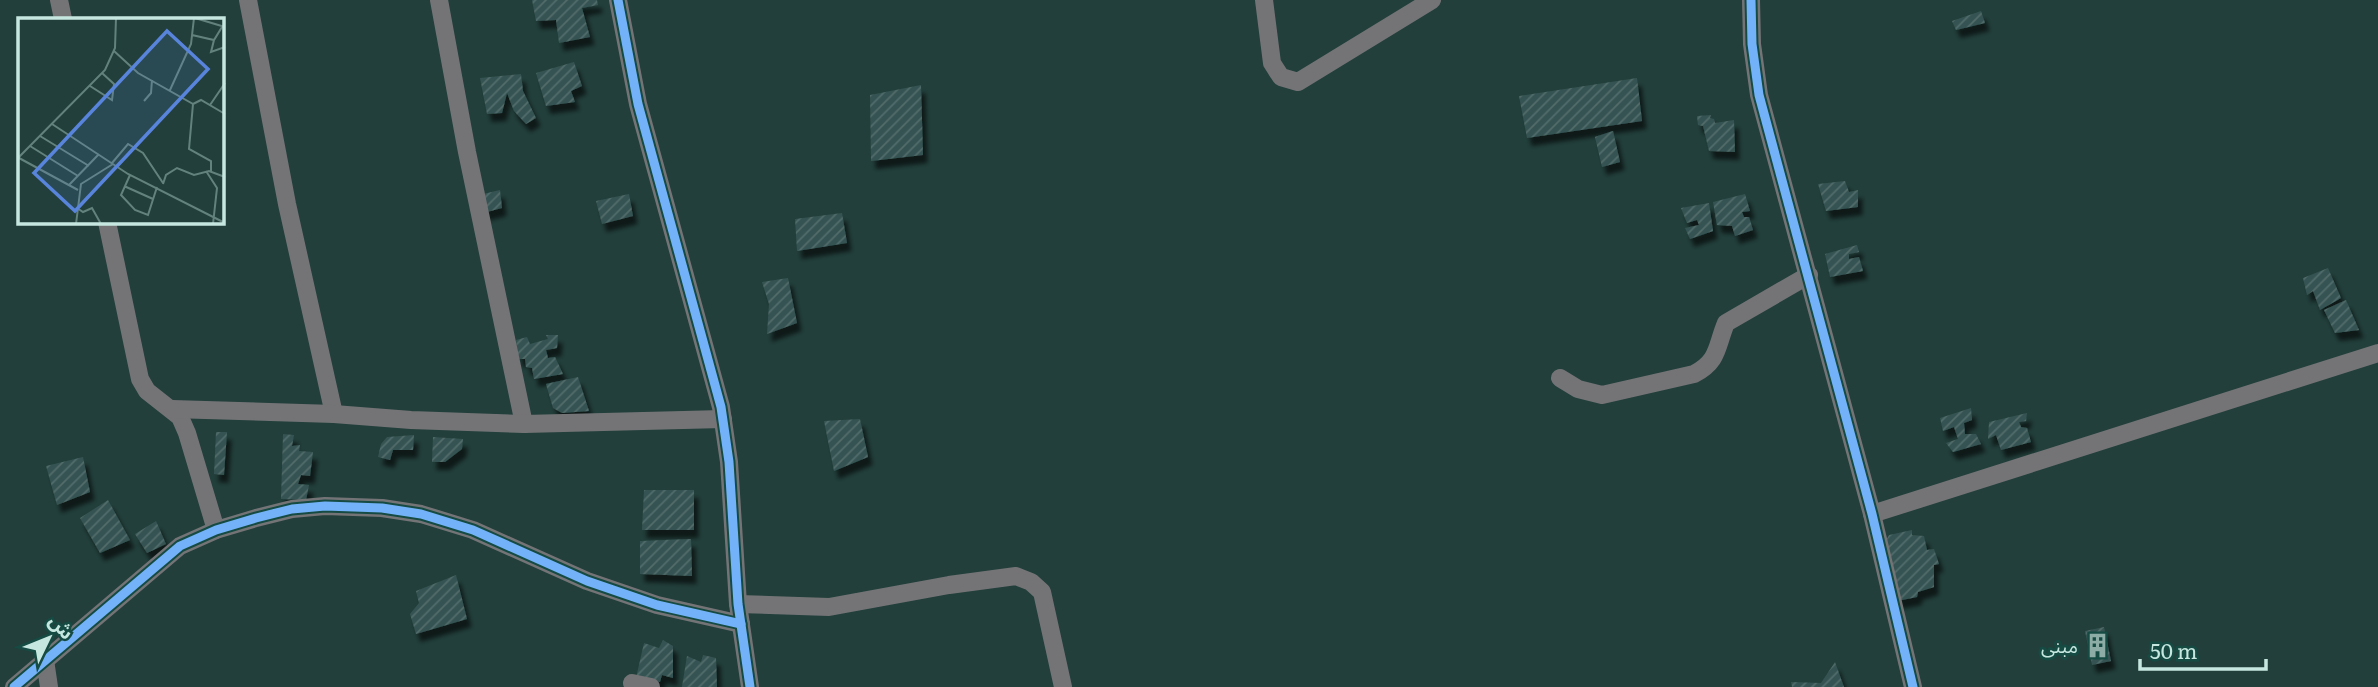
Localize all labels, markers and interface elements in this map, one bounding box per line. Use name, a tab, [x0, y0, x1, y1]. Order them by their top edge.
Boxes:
inset map	[18, 18, 224, 224]
north arrow	[14, 603, 84, 673]
text: ش	[43, 607, 81, 645]
scale bar	[2140, 628, 2266, 672]
place label: مبنى	[2041, 631, 2078, 659]
building icon: مبنى	[2084, 632, 2112, 660]
text: 50 m	[2150, 634, 2197, 665]

